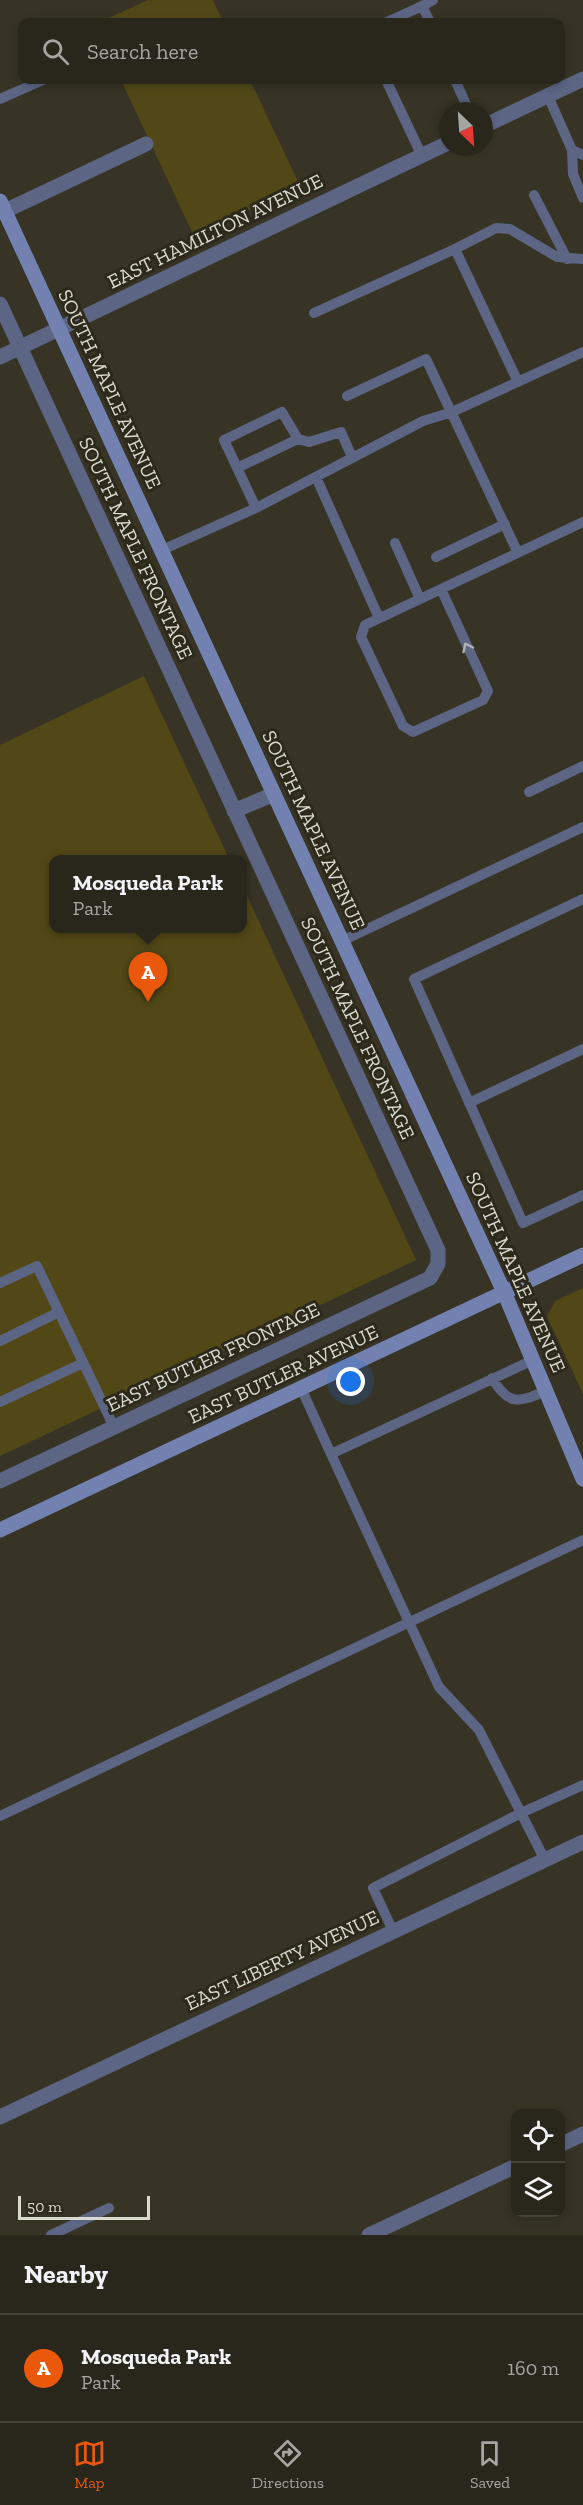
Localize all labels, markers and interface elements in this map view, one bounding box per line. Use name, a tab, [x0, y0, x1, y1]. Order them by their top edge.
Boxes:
search box	[18, 18, 565, 84]
icon: search	[39, 35, 72, 68]
text: Search here	[87, 38, 198, 65]
north arrow	[439, 102, 493, 156]
street label: EAST HAMILTON AVENUE	[103, 168, 327, 294]
street label: SOUTH MAPLE AVENUE	[53, 286, 167, 492]
street label: SOUTH MAPLE FRONTAGE	[74, 433, 198, 663]
one-way arrow	[463, 642, 475, 653]
street label: SOUTH MAPLE AVENUE	[257, 727, 371, 933]
popup	[49, 855, 247, 933]
text: Mosqueda Park	[73, 869, 223, 896]
text: Park	[73, 896, 113, 920]
street label: SOUTH MAPLE FRONTAGE	[296, 913, 420, 1143]
pin: A	[128, 952, 168, 1002]
street label: SOUTH MAPLE AVENUE	[461, 1168, 571, 1376]
street label: EAST BUTLER FRONTAGE	[103, 1297, 323, 1417]
street label: EAST BUTLER AVENUE	[184, 1319, 382, 1429]
your location	[336, 1367, 365, 1396]
street label: EAST LIBERTY AVENUE	[182, 1905, 382, 2015]
map controls	[511, 2109, 565, 2217]
button: locate	[511, 2109, 565, 2163]
button: layers	[511, 2163, 565, 2217]
scale bar	[18, 2193, 150, 2220]
text: 50 m	[27, 2197, 62, 2216]
text: Nearby	[24, 2258, 108, 2290]
text: Mosqueda Park	[81, 2343, 231, 2370]
text: A	[37, 2356, 50, 2380]
text: 160 m	[507, 2356, 559, 2380]
text: Park	[81, 2370, 121, 2394]
tab: Map	[73, 2437, 106, 2492]
tab: Directions	[252, 2437, 324, 2492]
tab: Saved	[470, 2437, 510, 2492]

